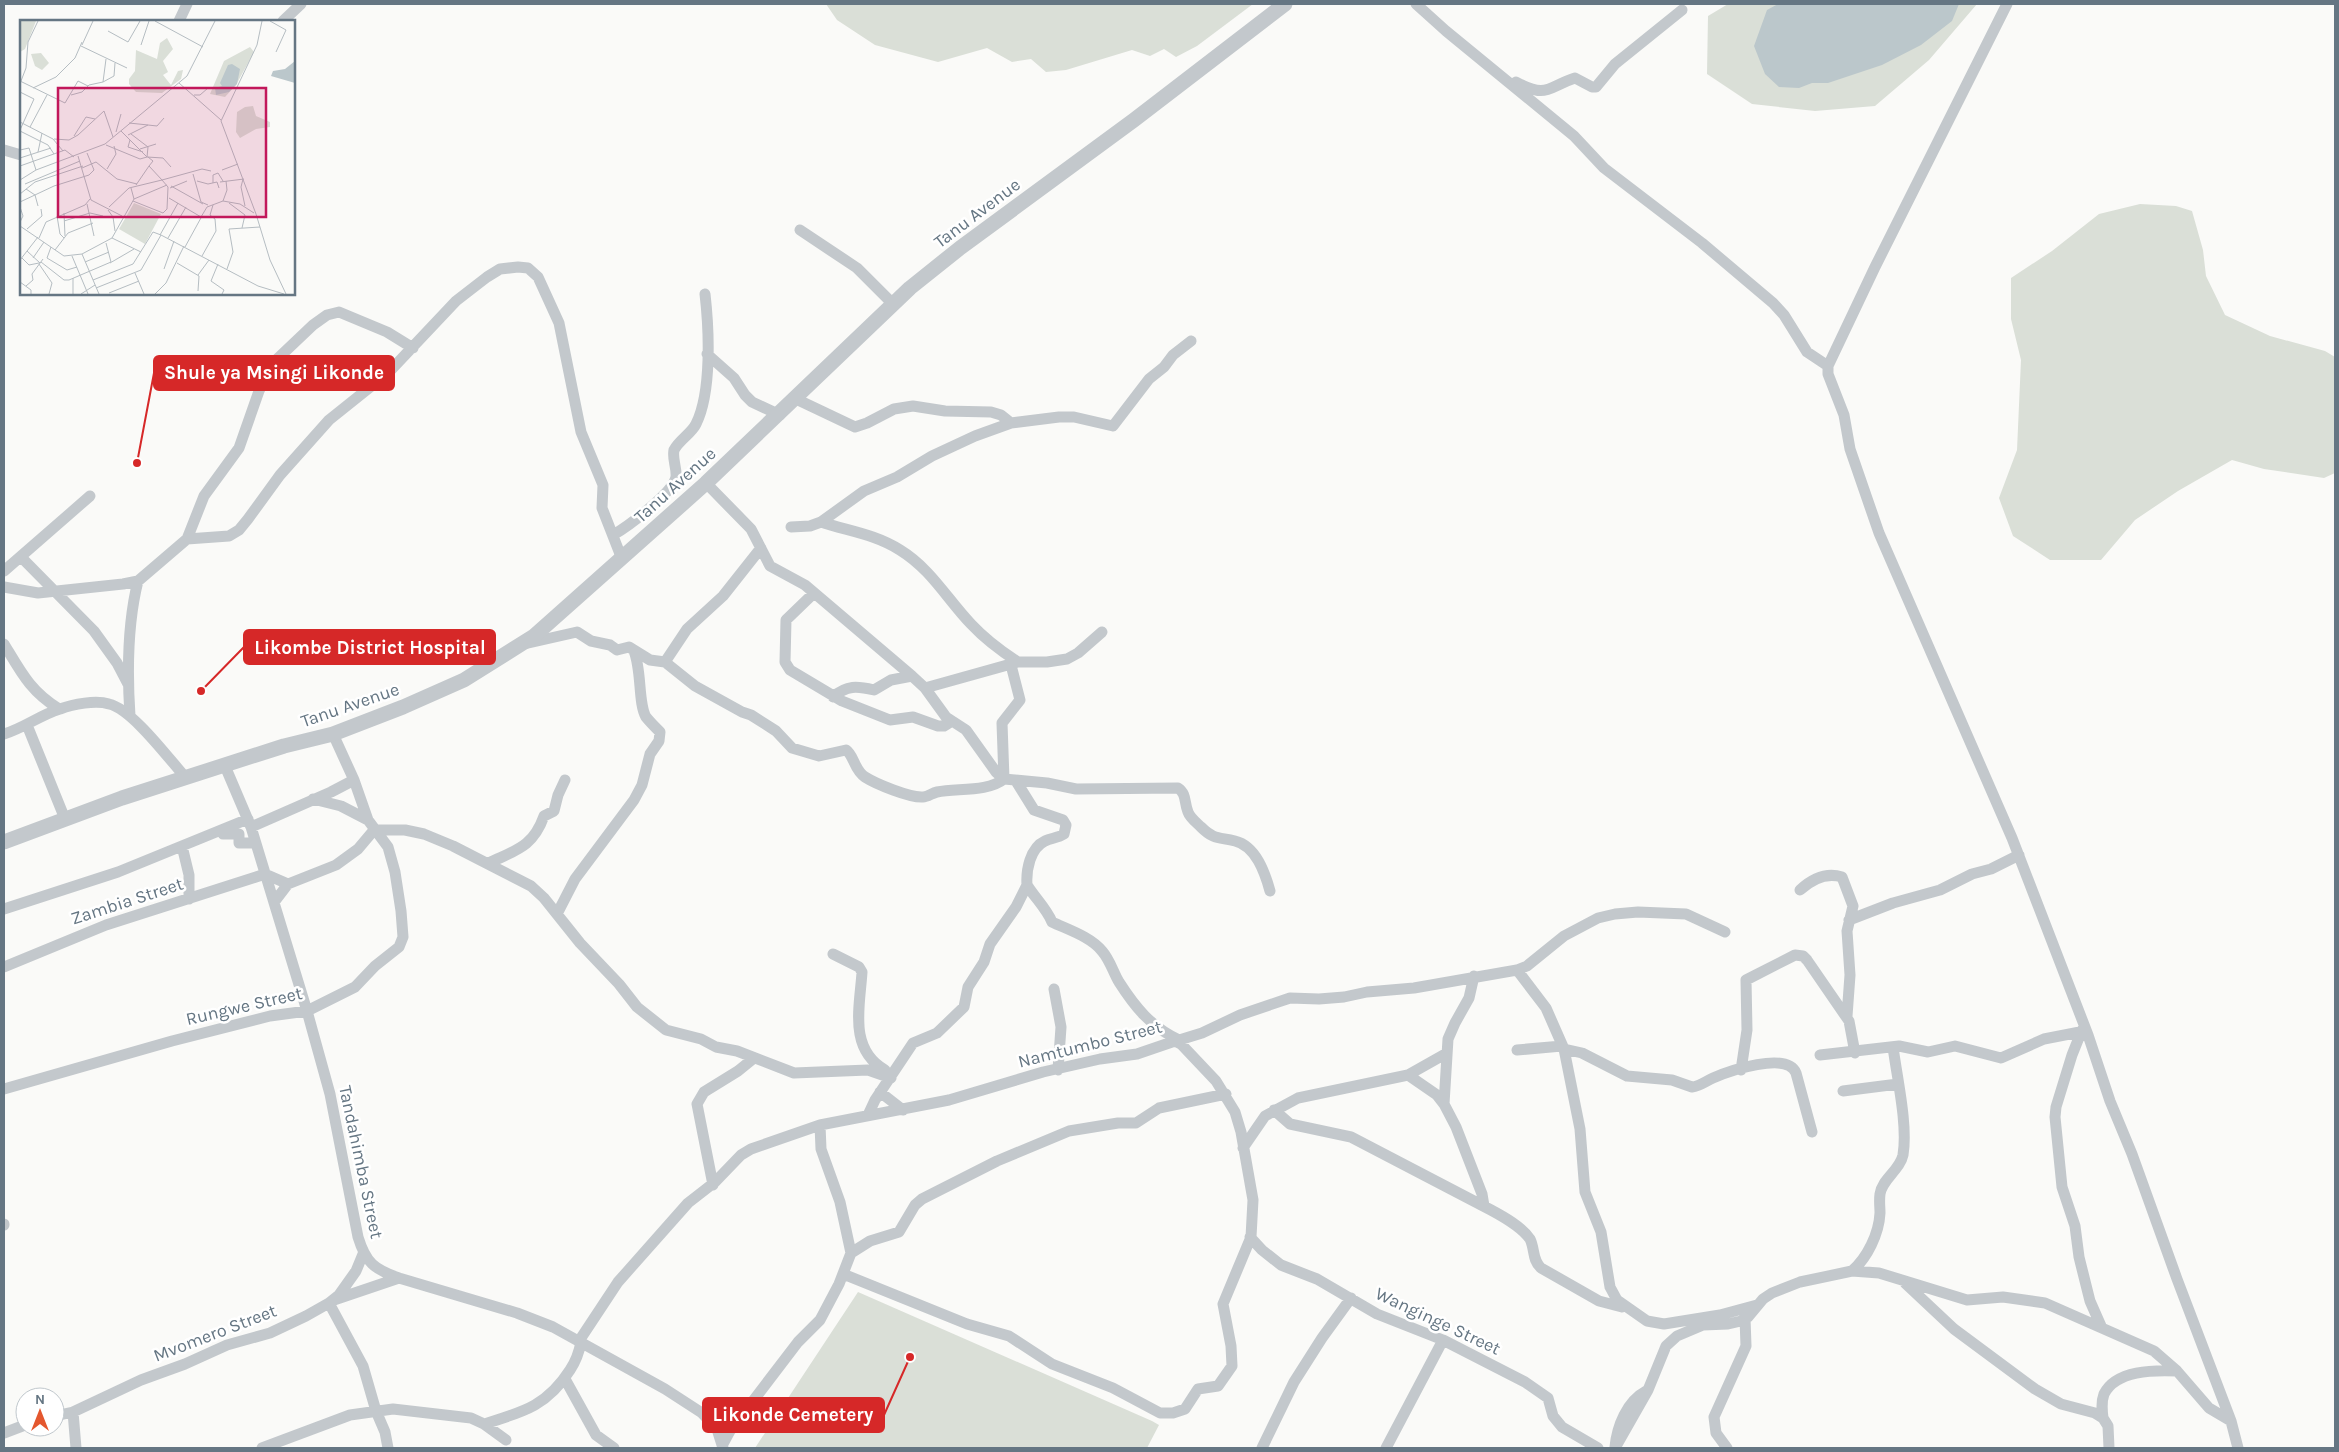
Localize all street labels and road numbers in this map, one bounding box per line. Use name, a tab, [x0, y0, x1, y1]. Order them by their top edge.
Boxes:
street label: Tanu Avenue	[929, 173, 1025, 253]
street label: Tanu Avenue	[630, 442, 720, 528]
street label: Tanu Avenue	[298, 678, 402, 732]
street label: Zambia Street	[68, 872, 186, 930]
street label: Rungwe Street	[184, 982, 305, 1030]
street label: Namtumbo Street	[1016, 1015, 1165, 1073]
street label: Tandahimba Street	[334, 1083, 388, 1241]
street label: Wanginge Street	[1372, 1282, 1504, 1360]
street label: Mvomero Street	[150, 1299, 280, 1367]

